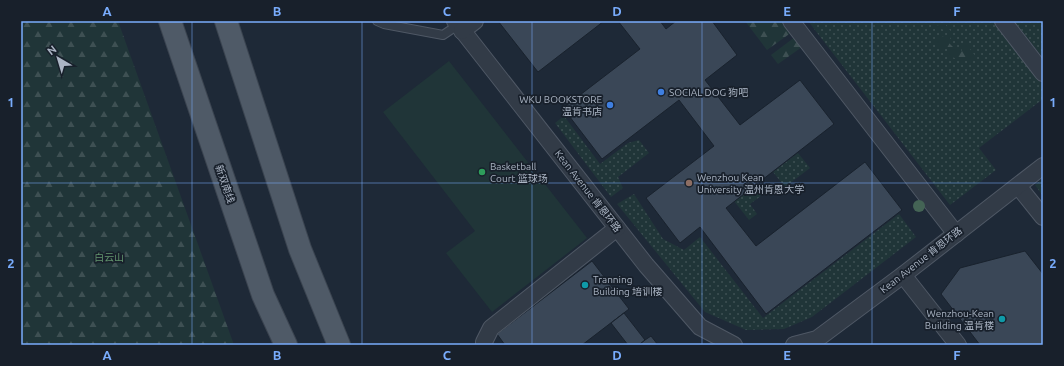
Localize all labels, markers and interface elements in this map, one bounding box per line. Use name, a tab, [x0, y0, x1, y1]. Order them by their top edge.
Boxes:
text: A	[102, 4, 112, 18]
text: B	[273, 4, 282, 18]
text: C	[443, 4, 452, 18]
text: D	[612, 4, 622, 18]
text: E	[783, 4, 791, 18]
text: F	[953, 4, 961, 18]
north arrow	[38, 38, 78, 78]
text: N	[45, 43, 59, 57]
marker: SOCIAL DOG 狗吧	[656, 87, 666, 97]
place label: SOCIAL DOG 狗吧	[669, 87, 748, 98]
place label: WKU BOOKSTORE 温肯书店	[519, 94, 602, 117]
text: 1	[7, 95, 15, 109]
text: 1	[1049, 95, 1057, 109]
marker: WKU BOOKSTORE 温肯书店	[605, 100, 615, 110]
street label: Kean Avenue 肯恩环路	[553, 148, 623, 234]
place label: Basketball Court 篮球场	[490, 161, 548, 184]
street label: 新双南线	[213, 163, 237, 205]
marker: Basketball Court 篮球场	[477, 167, 487, 177]
place label: Wenzhou Kean University 温州肯恩大学	[697, 172, 804, 195]
marker: Wenzhou Kean University 温州肯恩大学	[684, 178, 694, 188]
street label: Kean Avenue 肯恩环路	[878, 225, 964, 295]
park label: 白云山	[94, 252, 124, 263]
text: 2	[7, 256, 15, 270]
text: 2	[1049, 256, 1057, 270]
place label: Tranning Building 培训楼	[593, 274, 662, 297]
marker: Tranning Building 培训楼	[580, 280, 590, 290]
place label: Wenzhou-Kean Building 温肯楼	[925, 308, 994, 331]
marker: Wenzhou-Kean Building 温肯楼	[997, 314, 1007, 324]
text: A	[102, 348, 112, 362]
text: B	[273, 348, 282, 362]
text: C	[443, 348, 452, 362]
text: D	[612, 348, 622, 362]
text: E	[783, 348, 791, 362]
text: F	[953, 348, 961, 362]

